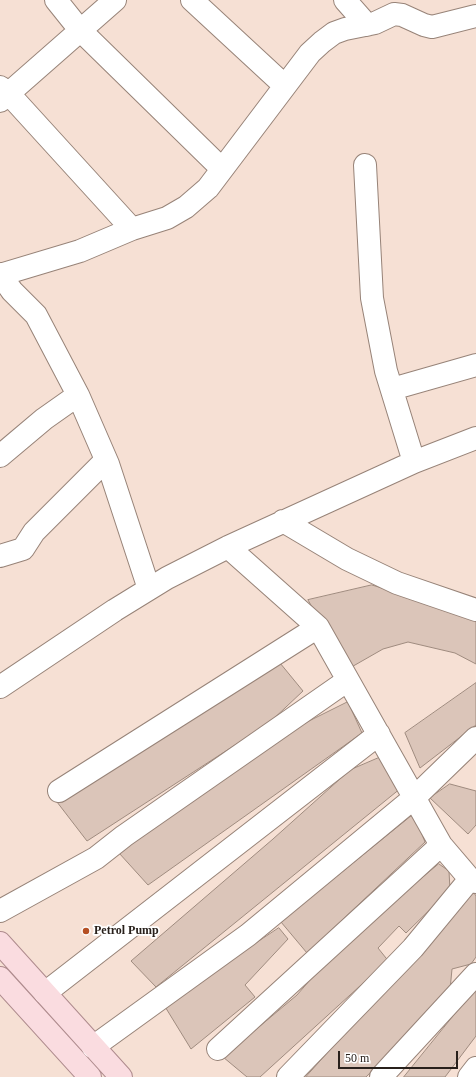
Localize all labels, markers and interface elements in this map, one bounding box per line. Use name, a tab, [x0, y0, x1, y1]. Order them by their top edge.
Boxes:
place label: Petrol Pump	[94, 924, 159, 938]
marker: Petrol Pump	[81, 926, 91, 936]
scale bar	[340, 1043, 460, 1069]
text: 50 m	[345, 1051, 369, 1065]

